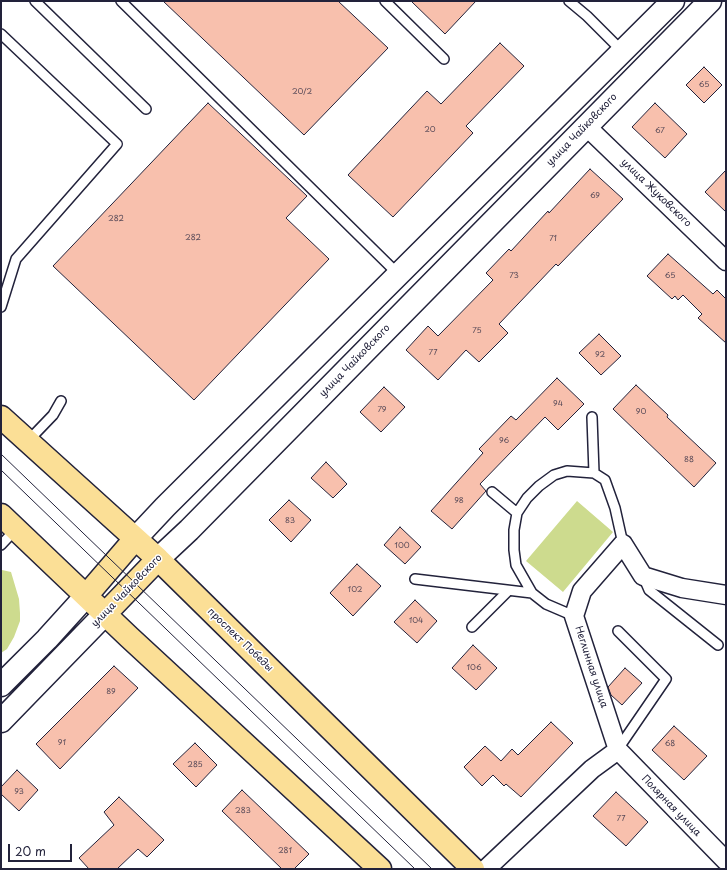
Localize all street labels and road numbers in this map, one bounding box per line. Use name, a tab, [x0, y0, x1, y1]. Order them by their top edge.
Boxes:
street label: улица Чайковского	[544, 91, 620, 169]
street label: улица Жуковского	[618, 156, 694, 230]
street label: улица Чайковского	[317, 322, 393, 400]
street label: улица Чайковского	[89, 552, 165, 630]
street label: проспект Победы	[205, 606, 275, 674]
street label: Неглинная улица	[572, 624, 610, 710]
street label: Полярная улица	[639, 773, 703, 839]

